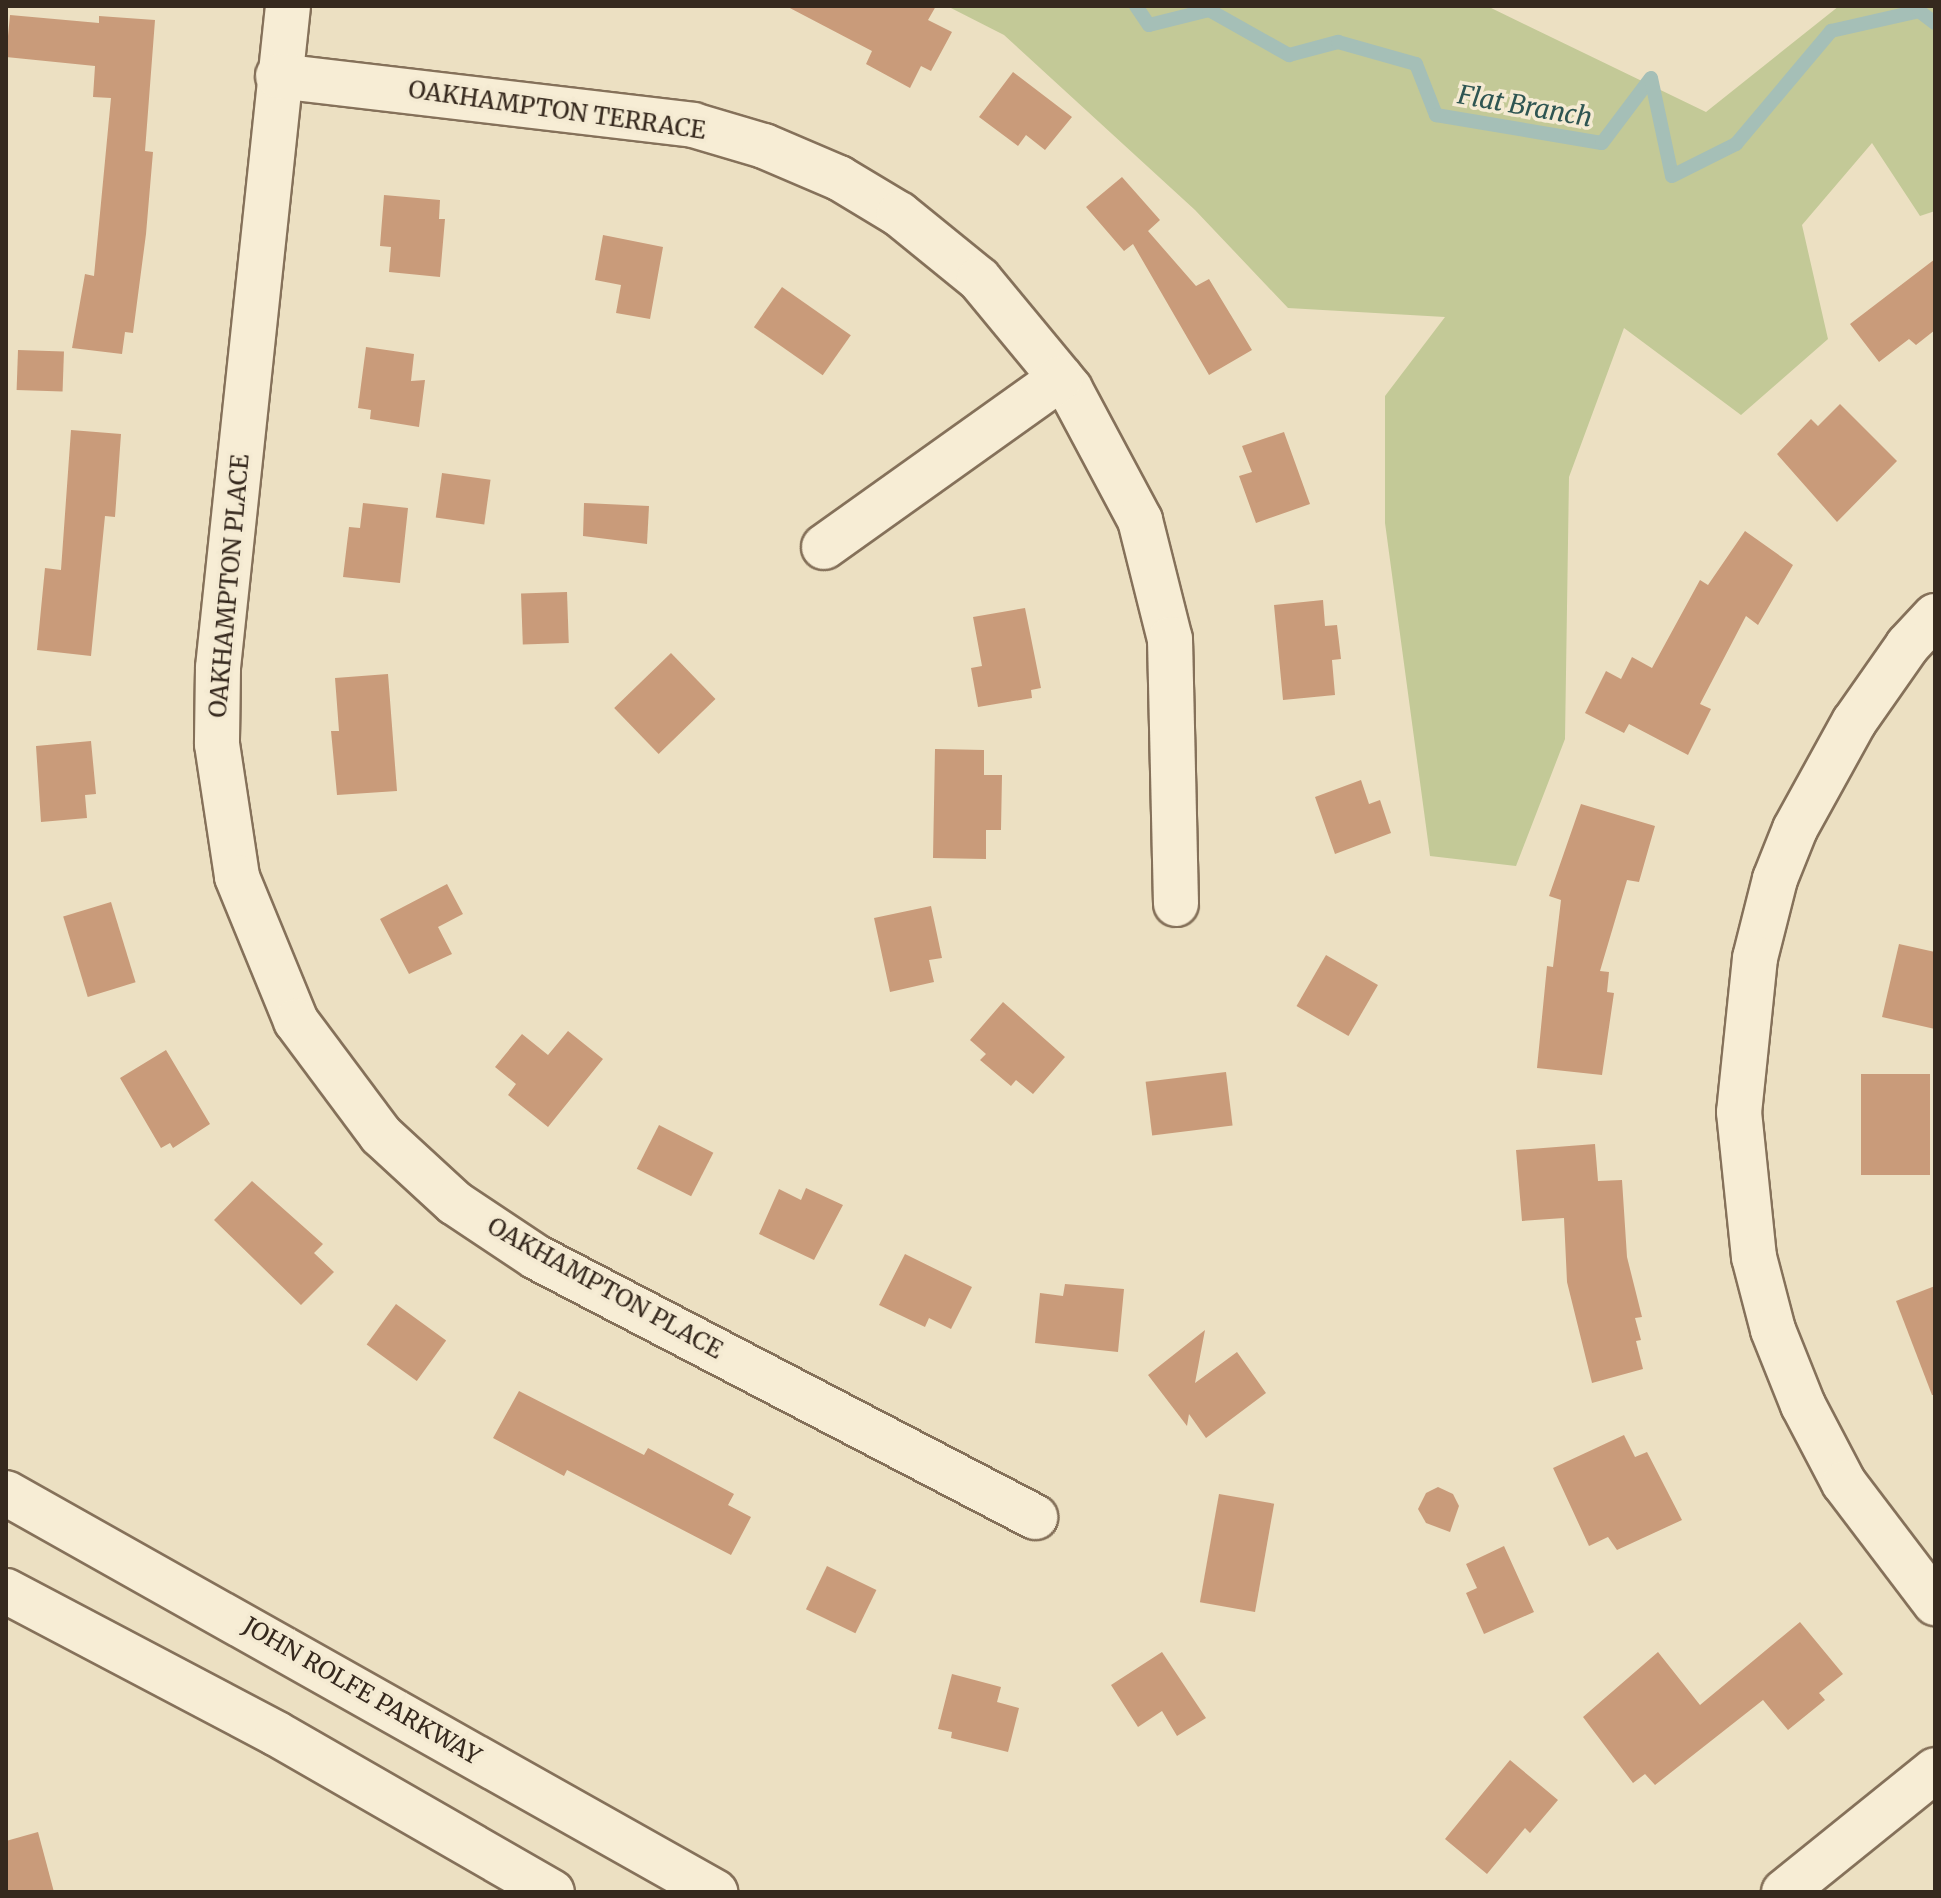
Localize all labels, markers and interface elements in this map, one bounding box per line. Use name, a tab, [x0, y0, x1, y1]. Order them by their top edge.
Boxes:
street label: OAKHAMPTON TERRACE	[407, 75, 707, 145]
water label: Flat Branch	[1455, 79, 1595, 133]
street label: OAKHAMPTON PLACE	[203, 453, 255, 719]
street label: OAKHAMPTON PLACE	[483, 1211, 727, 1365]
street label: JOHN ROLFE PARKWAY	[238, 1611, 486, 1771]

